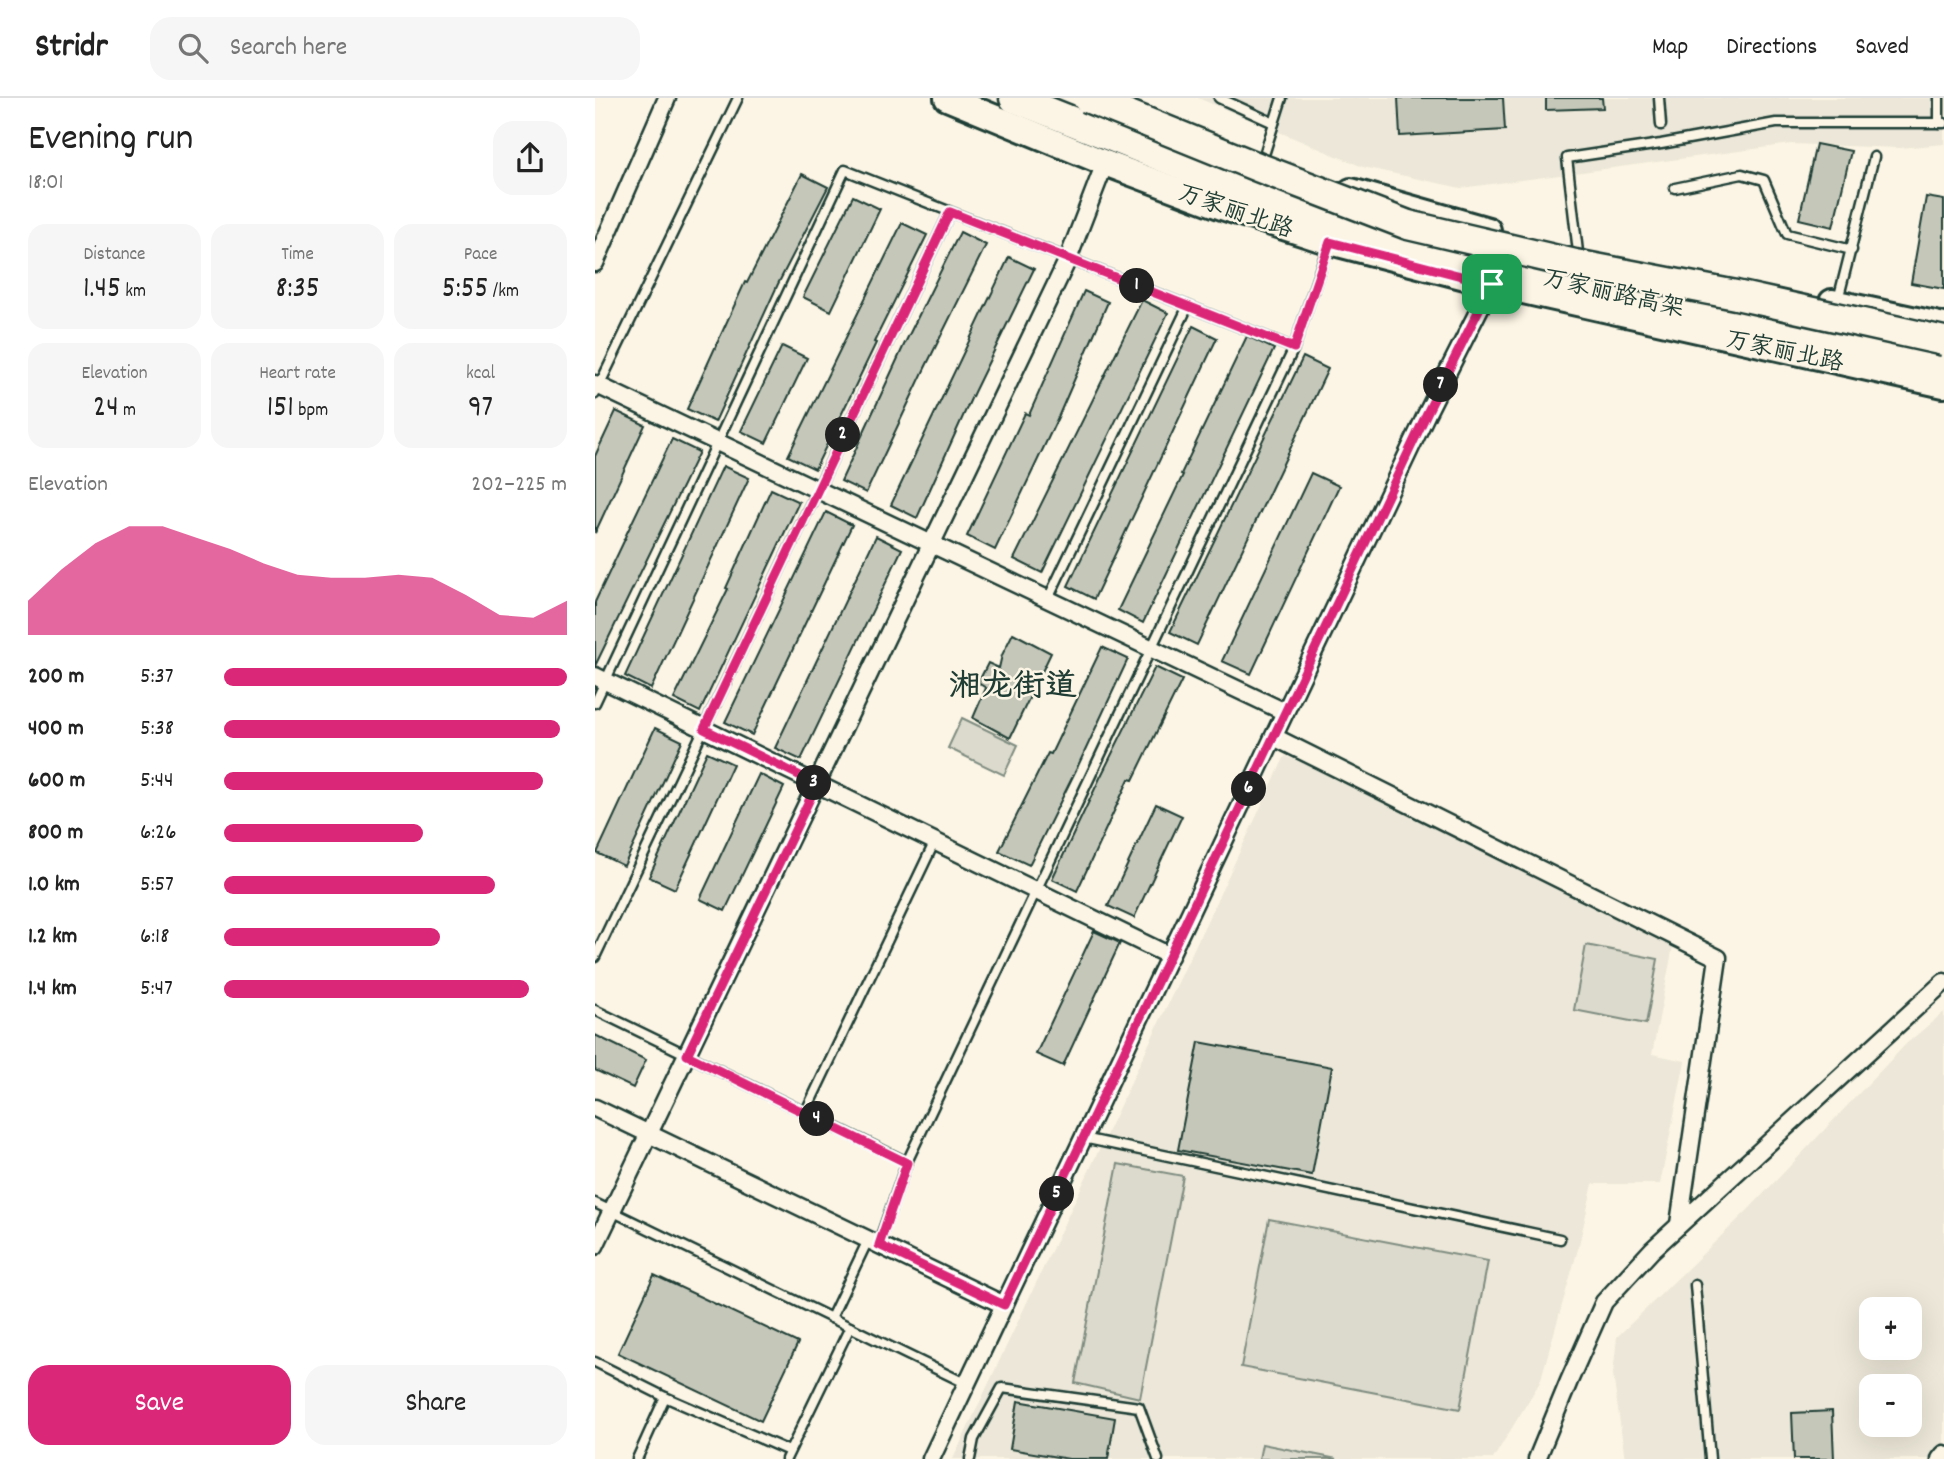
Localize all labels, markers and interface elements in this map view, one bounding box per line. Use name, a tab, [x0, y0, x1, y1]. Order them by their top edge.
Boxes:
search box	[150, 17, 640, 80]
text: Stridr	[35, 25, 108, 72]
icon: search	[174, 29, 212, 67]
text: Search here	[230, 30, 347, 67]
text: Map	[1652, 31, 1688, 65]
text: Directions	[1726, 31, 1817, 65]
text: Saved	[1855, 31, 1909, 65]
text: Evening run	[28, 113, 193, 168]
button: share	[493, 121, 567, 195]
text: 18:01	[28, 167, 64, 200]
street label: 万家丽北路	[1173, 177, 1297, 248]
text: Distance	[84, 242, 145, 269]
text: Time	[281, 242, 314, 269]
text: Pace	[464, 242, 497, 269]
pin	[1462, 254, 1522, 314]
street label: 万家丽路高架	[1539, 262, 1687, 328]
icon: arrive	[1473, 265, 1511, 303]
pin: 1	[1119, 268, 1155, 304]
text: 1.45	[83, 269, 121, 312]
text: 8:35	[275, 269, 320, 312]
text: 5:55	[442, 269, 489, 312]
text: 1	[1134, 272, 1139, 299]
text: km	[121, 279, 146, 306]
text: /km	[489, 279, 519, 306]
street label: 万家丽北路	[1722, 324, 1847, 382]
text: Elevation	[81, 361, 148, 388]
text: Heart rate	[259, 361, 336, 388]
text: kcal	[466, 361, 495, 388]
pin: 7	[1423, 368, 1459, 402]
text: 7	[1437, 371, 1444, 398]
text: 24	[93, 388, 119, 431]
text: 151	[267, 388, 294, 431]
text: 97	[468, 388, 493, 431]
text: m	[119, 398, 136, 425]
text: bpm	[294, 398, 328, 425]
pin: 2	[825, 418, 861, 452]
text: 2	[838, 421, 847, 448]
text: Elevation	[28, 469, 108, 502]
text: 202–225 m	[471, 469, 567, 502]
text: 200 m	[28, 661, 84, 694]
text: 5:37	[140, 661, 174, 694]
district label: 湘龙街道	[949, 666, 1077, 712]
text: 400 m	[28, 713, 84, 746]
text: 5:38	[140, 713, 174, 746]
text: 600 m	[28, 765, 85, 798]
text: 5:44	[140, 765, 174, 798]
pin: 3	[797, 766, 831, 800]
text: 3	[809, 769, 818, 796]
pin: 6	[1231, 772, 1267, 806]
text: 6	[1244, 775, 1253, 802]
text: 800 m	[28, 817, 83, 850]
text: 6:26	[140, 817, 176, 850]
text: 1.0 km	[28, 869, 80, 902]
text: 5:57	[140, 869, 174, 902]
text: 1.2 km	[28, 921, 77, 954]
text: 6:18	[140, 921, 169, 954]
text: 1.4 km	[28, 973, 77, 1006]
text: 5:47	[140, 973, 173, 1006]
pin: 4	[799, 1102, 835, 1136]
text: 4	[813, 1105, 820, 1132]
pin: 5	[1039, 1176, 1075, 1212]
text: 5	[1052, 1180, 1061, 1207]
map controls	[1859, 1297, 1922, 1437]
button: +	[1859, 1297, 1922, 1360]
button: Save	[28, 1365, 291, 1445]
button: Share	[305, 1365, 567, 1445]
button: −	[1859, 1374, 1922, 1437]

